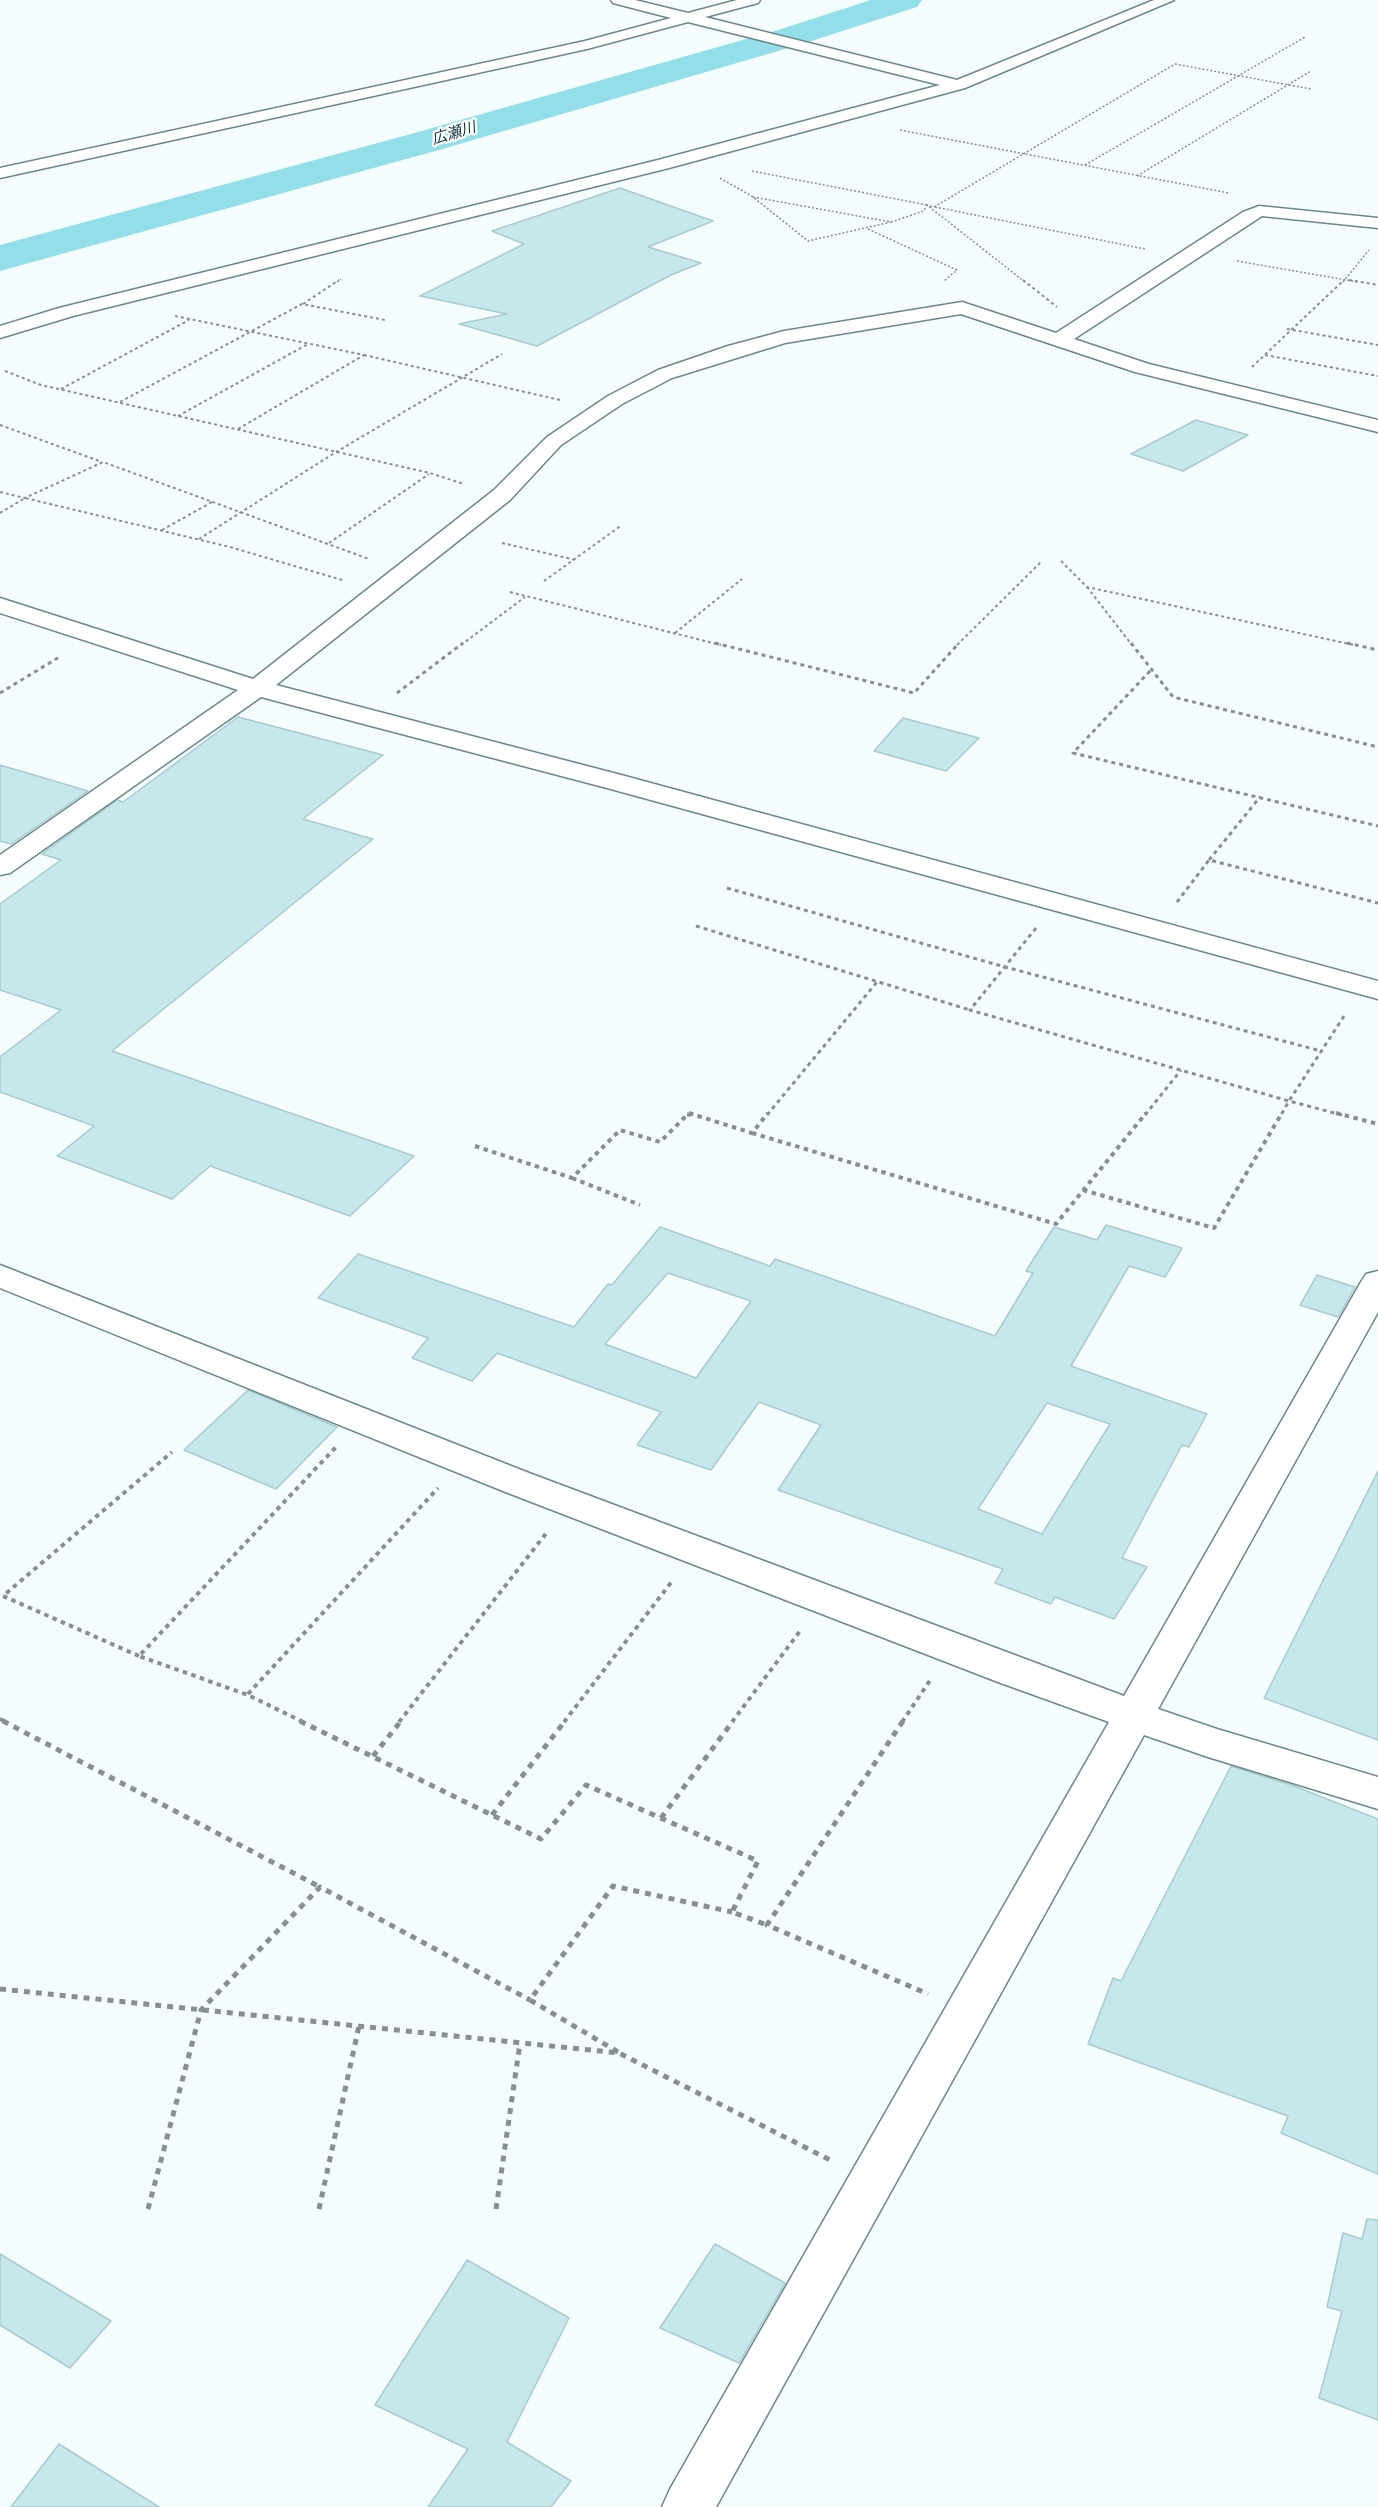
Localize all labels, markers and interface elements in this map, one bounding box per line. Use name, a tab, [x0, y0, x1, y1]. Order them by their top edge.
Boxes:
water label: 広瀬川	[430, 119, 478, 149]

